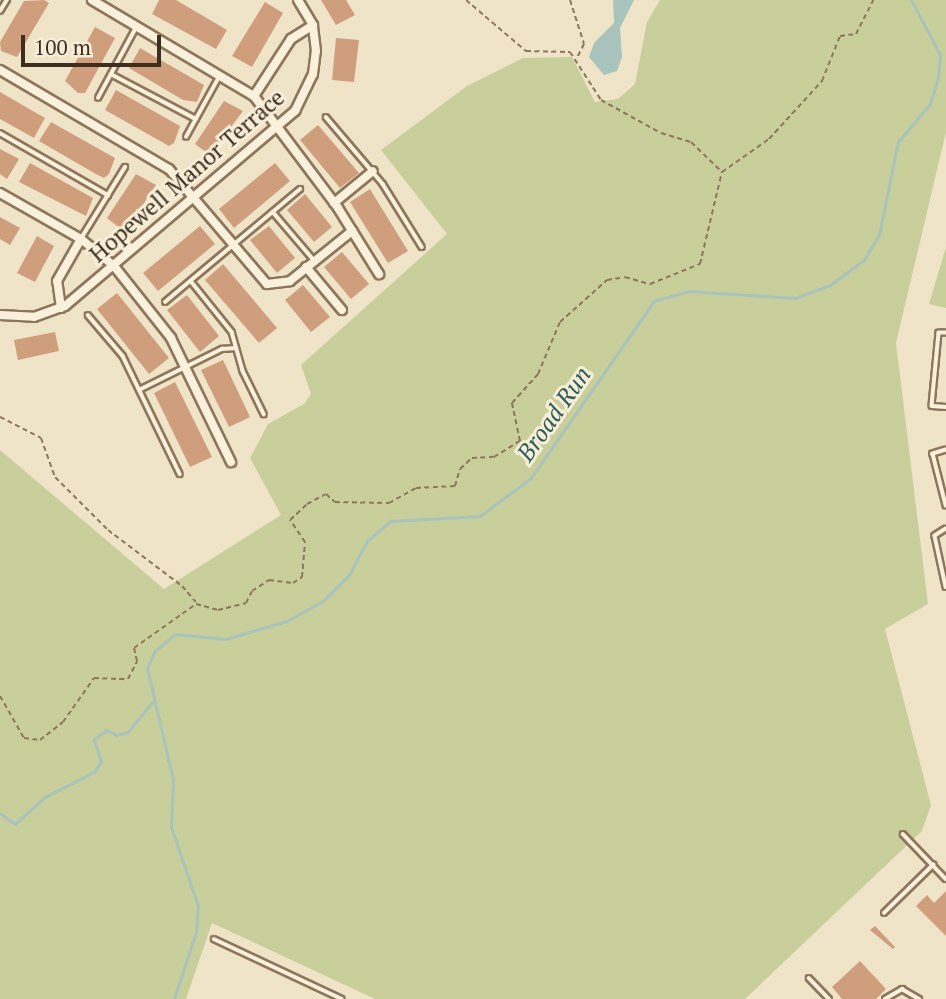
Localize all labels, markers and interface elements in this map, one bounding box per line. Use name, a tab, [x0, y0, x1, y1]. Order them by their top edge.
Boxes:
scale bar	[24, 21, 164, 65]
text: 100 m	[34, 33, 91, 61]
street label: Hopewell Manor Terrace	[84, 84, 290, 268]
water label: Broad Run	[511, 361, 597, 467]

